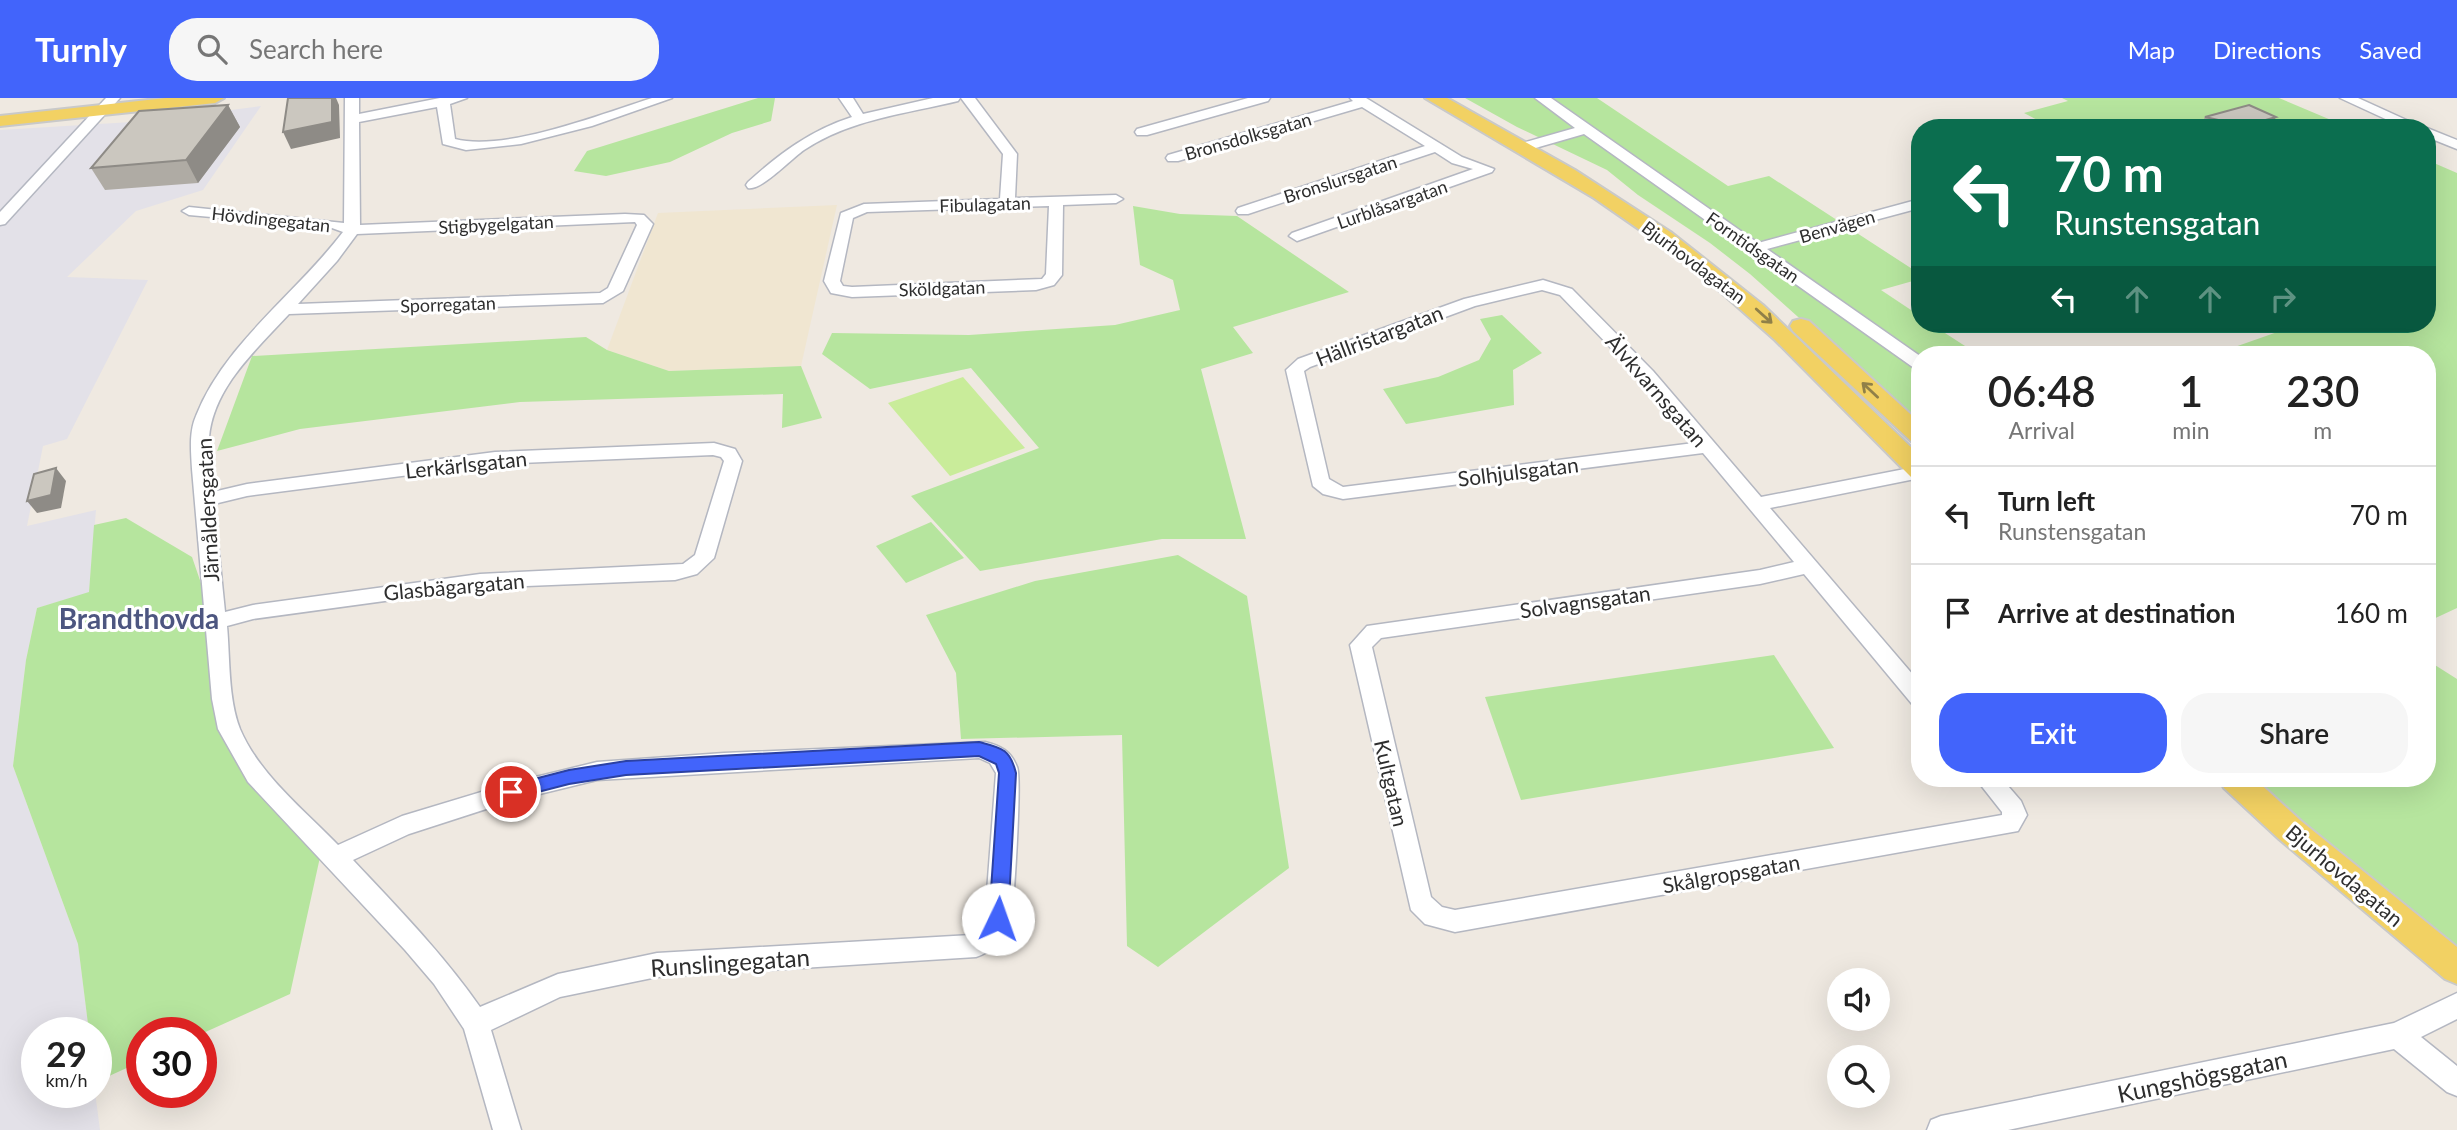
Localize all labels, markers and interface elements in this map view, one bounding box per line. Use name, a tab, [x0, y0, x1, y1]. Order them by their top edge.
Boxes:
search box	[169, 18, 659, 81]
text: Turnly	[35, 29, 127, 69]
icon: search	[193, 30, 231, 68]
text: Search here	[249, 33, 383, 65]
text: Map	[2128, 35, 2175, 64]
text: Directions	[2213, 35, 2321, 64]
text: Saved	[2359, 35, 2422, 64]
street label: Bronsdolksgatan	[1182, 107, 1314, 165]
text: 70 m	[2054, 144, 2164, 202]
icon: left	[1939, 147, 2030, 238]
street label: Bronslursgatan	[1281, 150, 1399, 208]
street label: Lurblåsargatan	[1334, 175, 1450, 233]
street label: Fibulagatan	[939, 191, 1031, 217]
street label: Hövdingegatan	[211, 202, 331, 236]
text: Runstensgatan	[2054, 203, 2260, 242]
street label: Benvägen	[1797, 205, 1877, 247]
street label: Forntidsgatan	[1702, 207, 1804, 287]
street label: Stigbygelgatan	[438, 210, 554, 238]
street label: Bjurhovdagatan	[1638, 216, 1750, 308]
street label: Sköldgatan	[898, 275, 986, 301]
icon: left	[2045, 280, 2083, 318]
icon: ahead	[2118, 280, 2156, 318]
icon: ahead	[2191, 280, 2229, 318]
icon: right	[2264, 280, 2302, 318]
street label: Sporregatan	[400, 291, 496, 317]
street label: Hällristargatan	[1312, 299, 1446, 371]
one-way arrow	[1755, 308, 1773, 324]
street label: Älvkvarnsgatan	[1601, 329, 1713, 451]
text: 06:48	[1988, 366, 2096, 416]
text: 1	[2179, 366, 2203, 416]
text: 230	[2286, 366, 2359, 416]
one-way arrow	[1862, 381, 1879, 398]
text: Arrival	[2009, 416, 2075, 444]
text: min	[2172, 416, 2210, 444]
text: m	[2313, 416, 2332, 444]
street label: Järnåldersgatan	[191, 437, 223, 583]
street label: Lerkärlsgatan	[404, 445, 528, 483]
street label: Solhjulsgatan	[1456, 451, 1580, 491]
text: Turn left	[1998, 485, 2095, 517]
icon: left	[1939, 496, 1977, 534]
text: 70 m	[2350, 499, 2408, 531]
text: Runstensgatan	[1998, 517, 2146, 545]
street label: Glasbägargatan	[382, 567, 526, 605]
street label: Solvagnsgatan	[1518, 579, 1652, 623]
icon: arrive	[1939, 594, 1977, 632]
text: Arrive at destination	[1998, 597, 2235, 629]
text: 160 m	[2335, 597, 2408, 629]
district label: Brandthovda	[59, 601, 219, 635]
button: Exit	[1939, 693, 2167, 773]
button: Share	[2181, 693, 2408, 773]
street label: Kultgatan	[1370, 737, 1414, 829]
pin	[481, 762, 541, 822]
icon: arrive	[492, 773, 530, 811]
street label: Bjurhovdagatan	[2282, 819, 2408, 931]
street label: Skålgropsgatan	[1660, 849, 1802, 897]
position arrow	[961, 882, 1035, 956]
street label: Runslingegatan	[649, 942, 811, 982]
map controls	[1827, 968, 1890, 1108]
button: sound	[1827, 968, 1890, 1031]
speed limit sign: 30	[126, 1017, 217, 1108]
text: 29	[46, 1032, 87, 1074]
street label: Kungshögsgatan	[2114, 1044, 2290, 1108]
button: search	[1827, 1045, 1890, 1108]
text: km/h	[45, 1069, 88, 1091]

